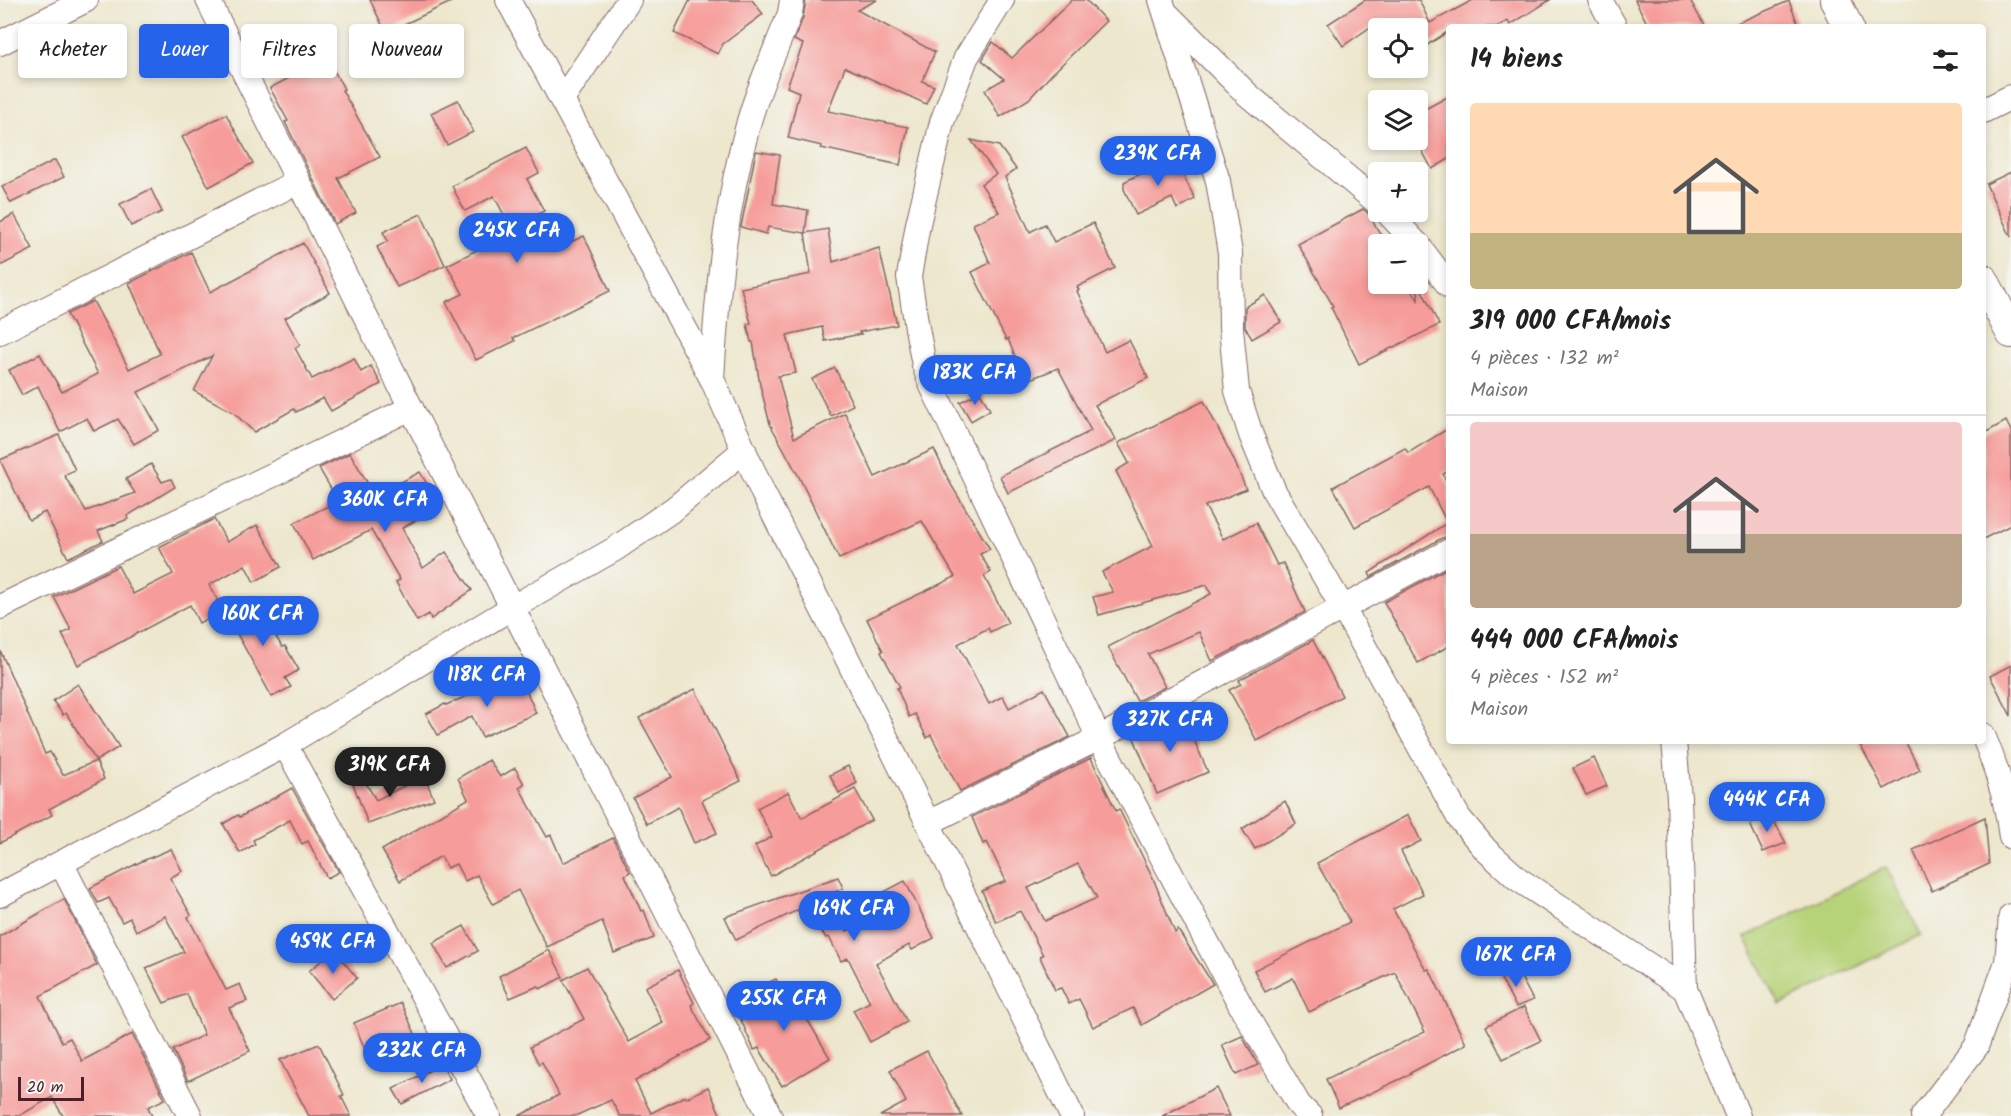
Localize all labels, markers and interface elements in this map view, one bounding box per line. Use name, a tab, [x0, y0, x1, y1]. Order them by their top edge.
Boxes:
map controls	[1368, 18, 1428, 294]
button: locate	[1368, 18, 1428, 78]
chip: Acheter	[18, 24, 127, 78]
chip: Louer	[139, 24, 229, 78]
chip: Filtres	[241, 24, 337, 78]
chip: Nouveau	[349, 24, 464, 78]
text: 14 biens	[1470, 39, 1563, 81]
icon: filters	[1929, 44, 1962, 77]
button: layers	[1368, 90, 1428, 150]
pin: 239K CFA	[1096, 136, 1220, 187]
text: 239K CFA	[1114, 139, 1202, 171]
icon: home	[1662, 142, 1770, 250]
button: +	[1368, 162, 1428, 222]
pin: 245K CFA	[455, 213, 579, 264]
text: 245K CFA	[473, 216, 561, 248]
button: −	[1368, 234, 1428, 294]
text: 319 000 CFA/mois	[1470, 301, 1671, 343]
text: 4 pièces · 132 m²	[1470, 343, 1619, 375]
pin: 183K CFA	[913, 355, 1037, 406]
text: 183K CFA	[933, 358, 1017, 390]
text: Maison	[1470, 375, 1528, 407]
icon: home	[1662, 461, 1770, 569]
pin: 360K CFA	[323, 482, 447, 533]
text: 360K CFA	[341, 485, 429, 517]
pin: 160K CFA	[201, 596, 325, 647]
text: 160K CFA	[222, 599, 304, 631]
text: 444 000 CFA/mois	[1470, 620, 1678, 662]
pin: 118K CFA	[425, 657, 549, 708]
text: 118K CFA	[447, 660, 527, 692]
text: 4 pièces · 152 m²	[1470, 662, 1618, 694]
text: Maison	[1470, 694, 1528, 726]
pin: 327K CFA	[1108, 702, 1232, 753]
text: 327K CFA	[1126, 705, 1214, 737]
pin: 319K CFA	[328, 747, 452, 798]
text: 319K CFA	[349, 750, 431, 782]
pin: 444K CFA	[1705, 782, 1829, 833]
text: 444K CFA	[1723, 785, 1811, 817]
pin: 169K CFA	[792, 891, 916, 942]
text: 169K CFA	[813, 894, 895, 926]
pin: 459K CFA	[271, 924, 395, 975]
text: 459K CFA	[290, 927, 376, 959]
pin: 167K CFA	[1454, 937, 1578, 988]
text: 167K CFA	[1475, 940, 1557, 972]
pin: 255K CFA	[722, 981, 846, 1032]
text: 255K CFA	[740, 984, 828, 1016]
pin: 232K CFA	[360, 1033, 484, 1084]
text: 232K CFA	[377, 1036, 467, 1068]
scale bar	[18, 1074, 84, 1102]
text: 20 m	[27, 1075, 63, 1100]

